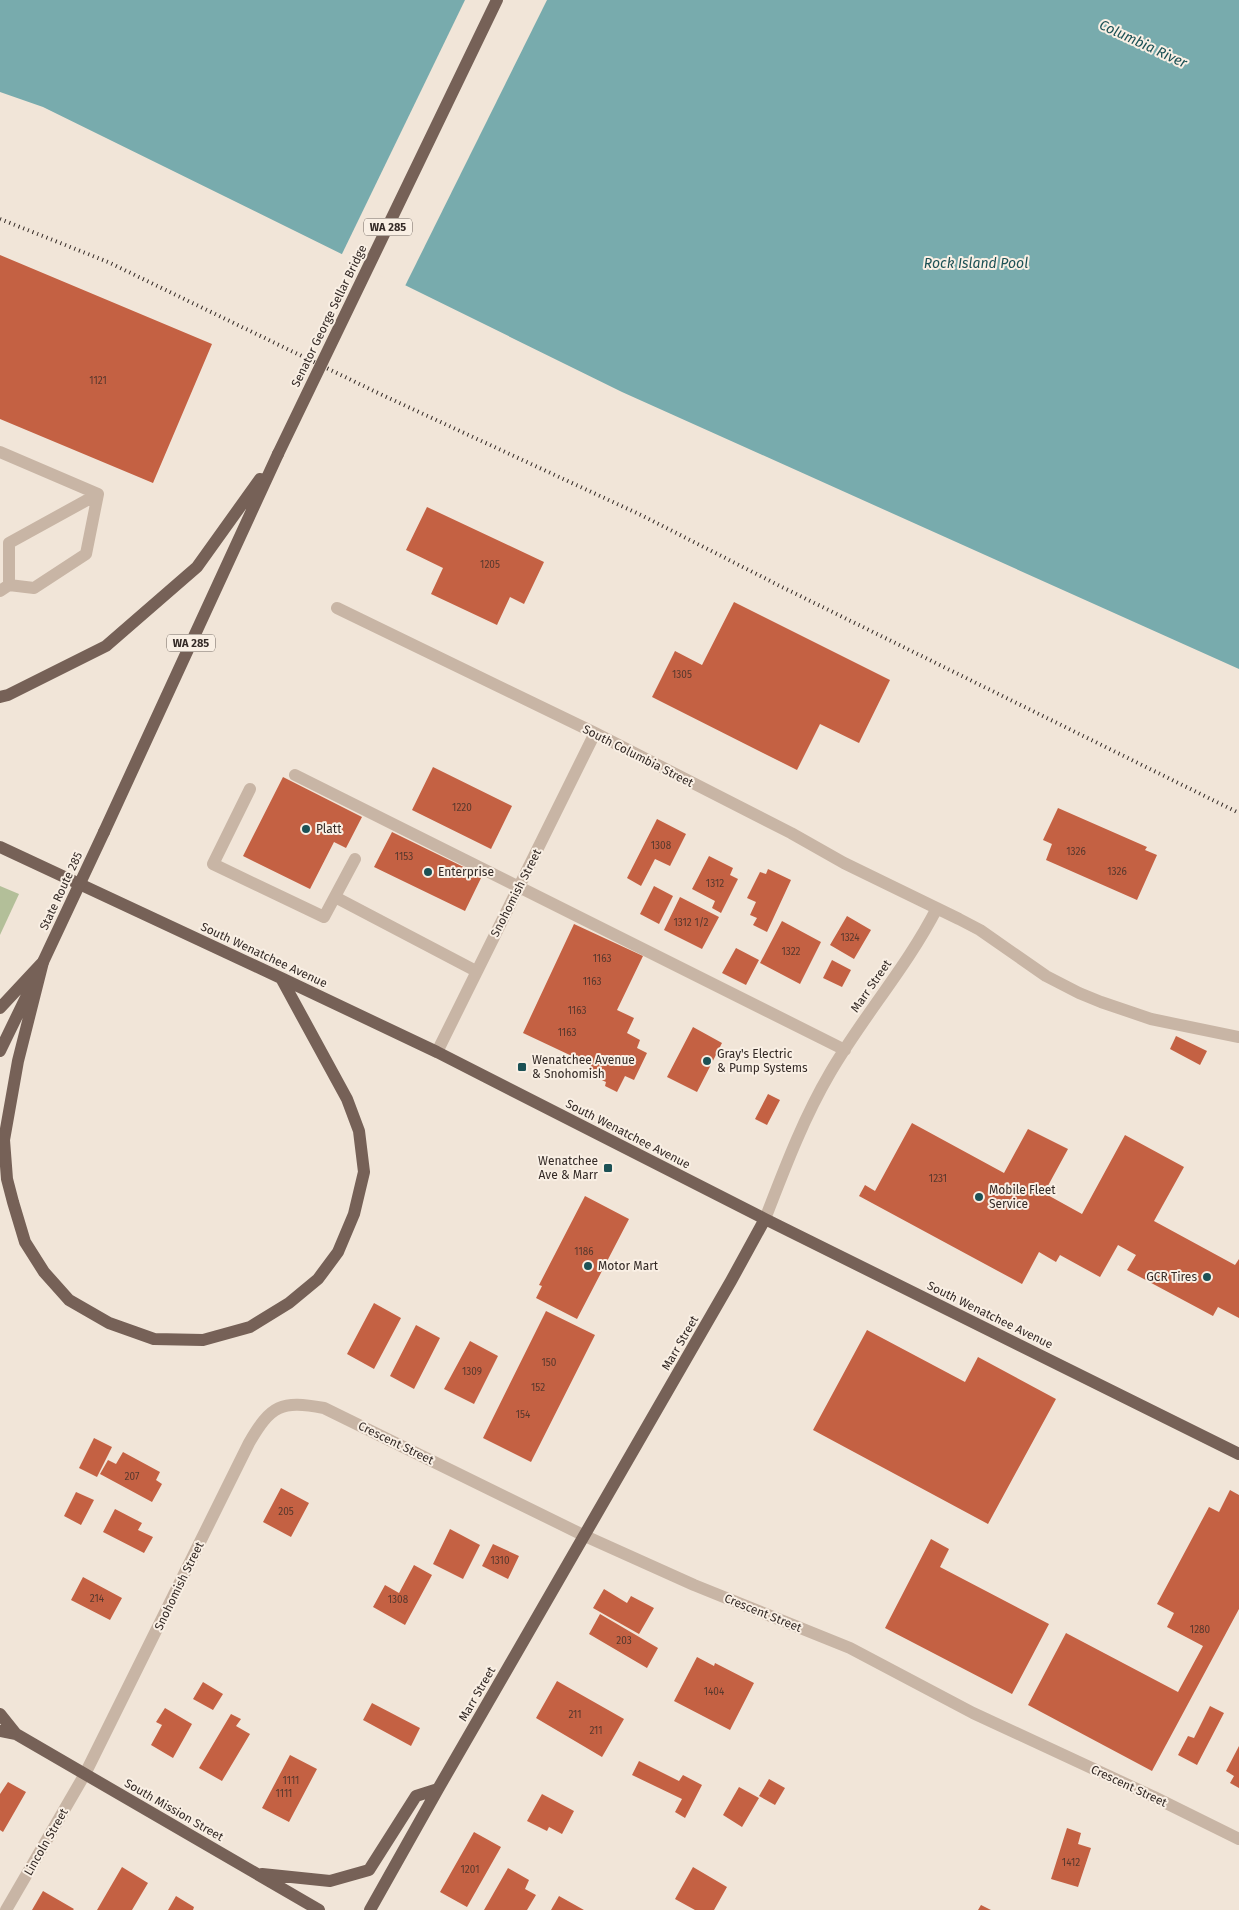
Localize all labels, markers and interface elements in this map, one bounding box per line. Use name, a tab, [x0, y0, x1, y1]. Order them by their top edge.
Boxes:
water label: Columbia River	[1096, 16, 1190, 72]
road number: WA 285	[364, 218, 412, 236]
street label: Senator George Sellar Bridge	[288, 243, 370, 389]
water label: Rock Island Pool	[924, 255, 1028, 272]
house number: 1121	[89, 375, 107, 387]
house number: 1205	[480, 559, 500, 571]
road number: WA 285	[167, 634, 215, 651]
house number: 1305	[672, 669, 692, 681]
street label: South Columbia Street	[580, 722, 696, 790]
house number: 1220	[452, 802, 472, 814]
place label: Platt	[316, 822, 342, 836]
marker: Platt	[300, 823, 312, 835]
house number: 1308	[651, 840, 672, 852]
street label: Snohomish Street	[488, 846, 544, 939]
house number: 1326	[1066, 846, 1086, 858]
street label: State Route 285	[37, 850, 85, 932]
house number: 1153	[395, 851, 413, 863]
place label: Enterprise	[438, 865, 494, 879]
marker: Enterprise	[422, 866, 434, 878]
house number: 1326	[1107, 866, 1127, 878]
house number: 1312	[706, 878, 724, 890]
house number: 1312 1/2	[673, 917, 709, 929]
street label: South Wenatchee Avenue	[199, 919, 329, 991]
house number: 1324	[840, 932, 860, 944]
house number: 1322	[781, 946, 801, 958]
house number: 1163	[593, 953, 611, 965]
street label: Marr Street	[848, 957, 895, 1015]
house number: 1163	[583, 976, 601, 988]
house number: 1163	[568, 1005, 586, 1017]
house number: 1163	[558, 1027, 576, 1039]
place label: Gray's Electric & Pump Systems	[717, 1047, 808, 1075]
place label: Wenatchee Avenue & Snohomish	[532, 1053, 635, 1081]
marker: Gray's Electric & Pump Systems	[701, 1055, 713, 1067]
marker: Wenatchee Avenue & Snohomish	[516, 1061, 528, 1073]
street label: South Wenatchee Avenue	[563, 1096, 693, 1172]
place label: Wenatchee Ave & Marr	[538, 1154, 598, 1182]
marker: Wenatchee Ave & Marr	[602, 1162, 614, 1174]
house number: 1231	[929, 1173, 947, 1185]
place label: Mobile Fleet Service	[989, 1183, 1056, 1211]
marker: Mobile Fleet Service	[973, 1191, 985, 1203]
house number: 1186	[574, 1246, 594, 1258]
place label: Motor Mart	[598, 1259, 659, 1273]
marker: Motor Mart	[582, 1260, 594, 1272]
place label: GCR Tires	[1146, 1270, 1197, 1284]
marker: GCR Tires	[1201, 1271, 1213, 1283]
street label: South Wenatchee Avenue	[925, 1278, 1055, 1352]
street label: Marr Street	[659, 1313, 702, 1373]
house number: 150	[542, 1357, 557, 1369]
house number: 1309	[462, 1366, 482, 1378]
house number: 152	[531, 1382, 545, 1394]
house number: 154	[516, 1409, 531, 1421]
street label: Crescent Street	[356, 1419, 437, 1468]
house number: 207	[125, 1471, 140, 1483]
house number: 205	[278, 1506, 294, 1518]
street label: Snohomish Street	[152, 1539, 207, 1633]
house number: 1310	[491, 1555, 510, 1567]
street label: Crescent Street	[722, 1591, 804, 1635]
house number: 214	[90, 1593, 105, 1605]
house number: 1308	[388, 1594, 409, 1606]
house number: 1280	[1190, 1624, 1211, 1636]
house number: 203	[616, 1635, 632, 1647]
street label: Marr Street	[456, 1664, 499, 1724]
house number: 1404	[704, 1686, 725, 1698]
house number: 211	[568, 1709, 582, 1721]
house number: 211	[589, 1725, 603, 1737]
street label: Crescent Street	[1089, 1762, 1170, 1810]
house number: 1111	[283, 1775, 299, 1787]
street label: South Mission Street	[122, 1776, 227, 1844]
house number: 1111	[276, 1788, 292, 1800]
street label: Lincoln Street	[21, 1805, 71, 1878]
house number: 1412	[1062, 1857, 1080, 1869]
house number: 1201	[461, 1864, 479, 1876]

